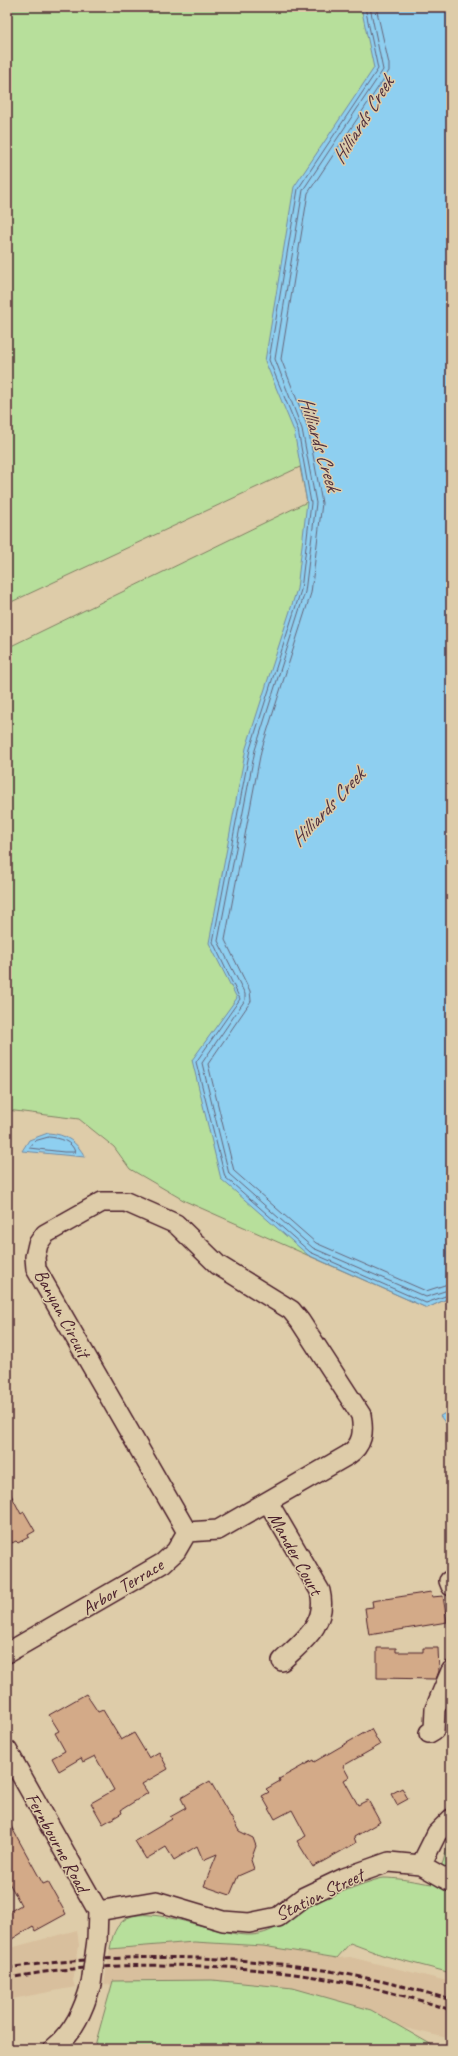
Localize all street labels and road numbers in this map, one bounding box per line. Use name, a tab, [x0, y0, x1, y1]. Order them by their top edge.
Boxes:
street label: Banyan Circuit	[29, 1265, 97, 1364]
street label: Mander Court	[262, 1508, 329, 1601]
street label: Arbor Terrace	[77, 1552, 169, 1621]
street label: Fernbourne Road	[20, 1789, 96, 1899]
street label: Station Street	[271, 1862, 370, 1927]

